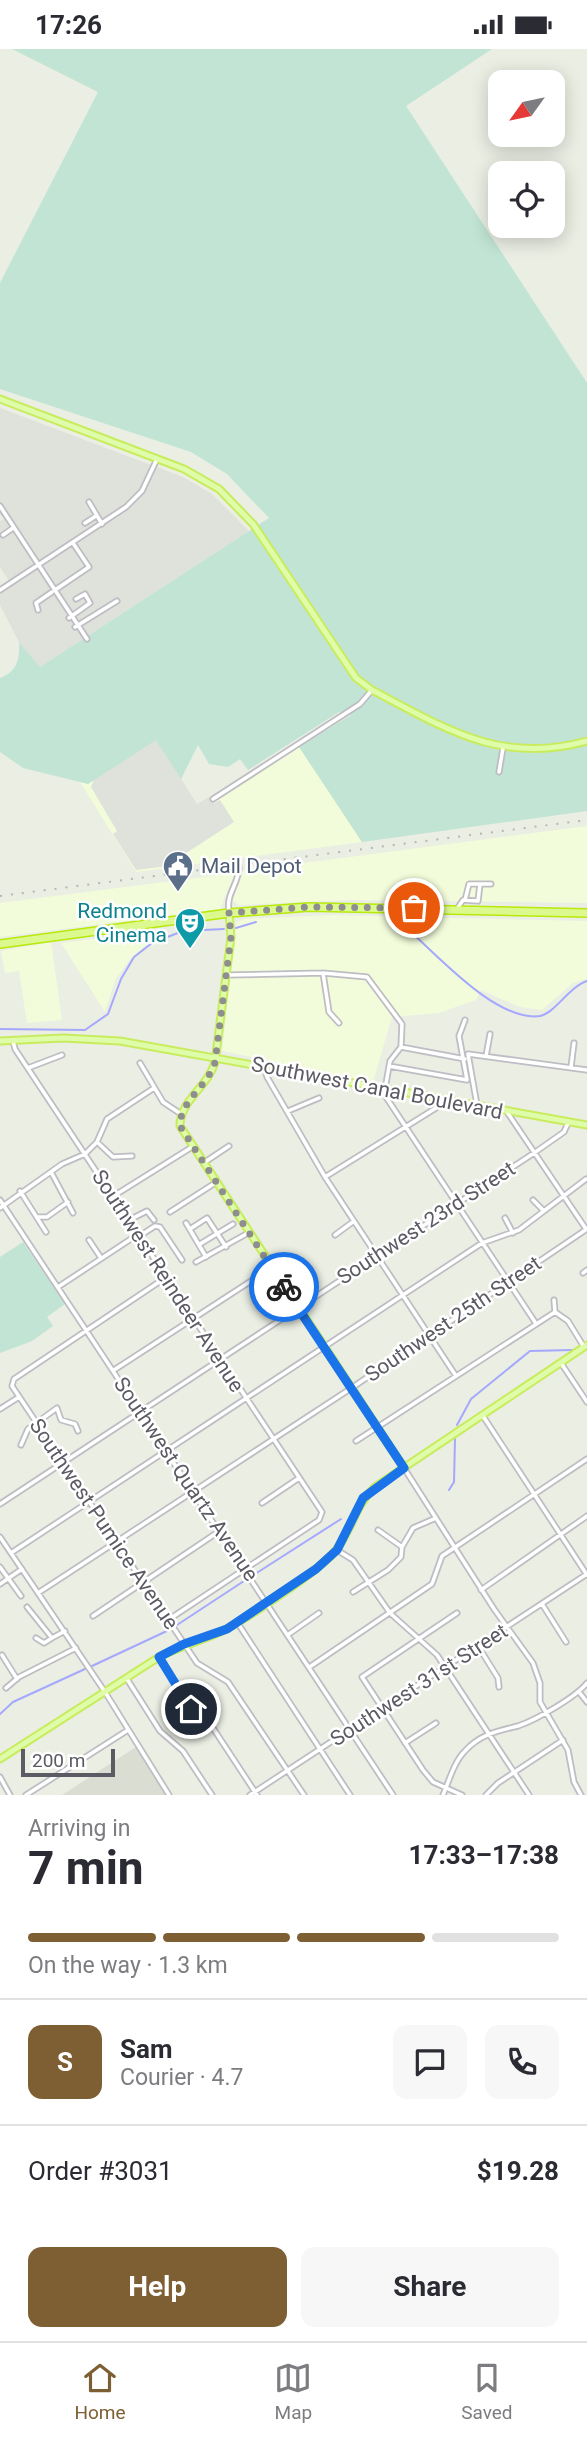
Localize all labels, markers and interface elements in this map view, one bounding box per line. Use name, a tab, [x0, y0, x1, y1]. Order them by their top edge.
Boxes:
text: 17:26	[35, 10, 102, 40]
north arrow	[488, 70, 565, 147]
map controls	[488, 70, 565, 238]
button: locate	[488, 161, 565, 238]
public building icon: Mail Depot	[161, 849, 195, 893]
place label: Mail Depot	[201, 854, 302, 878]
pin	[384, 878, 444, 938]
icon: bag	[395, 889, 433, 927]
place label: Redmond Cinema	[77, 899, 167, 947]
theatre icon: Redmond Cinema	[173, 906, 207, 950]
street label: Southwest Canal Boulevard	[249, 1052, 505, 1124]
street label: Southwest 23rd Street	[333, 1156, 520, 1290]
street label: Southwest Reindeer Avenue	[87, 1165, 249, 1397]
street label: Southwest 25th Street	[361, 1251, 546, 1387]
courier	[249, 1252, 319, 1322]
icon: bike	[265, 1268, 303, 1306]
street label: Southwest Quartz Avenue	[109, 1373, 263, 1585]
street label: Southwest Pumice Avenue	[25, 1414, 183, 1634]
street label: Southwest 31st Street	[326, 1619, 512, 1751]
pin	[161, 1679, 221, 1739]
icon: home	[172, 1690, 210, 1728]
scale bar	[21, 1746, 116, 1778]
text: 200 m	[32, 1749, 85, 1772]
text: Arriving in	[28, 1815, 131, 1842]
text: 17:33–17:38	[409, 1840, 559, 1870]
text: 7 min	[28, 1841, 144, 1895]
text: On the way · 1.3 km	[28, 1952, 228, 1979]
button: chat	[393, 2025, 467, 2099]
button: phone	[485, 2025, 559, 2099]
text: Sam	[120, 2034, 172, 2064]
text: S	[57, 2047, 73, 2077]
text: Courier · 4.7	[120, 2064, 243, 2091]
text: Order #3031	[28, 2156, 173, 2186]
text: $19.28	[477, 2156, 559, 2186]
button: Help	[28, 2247, 287, 2327]
button: Share	[301, 2247, 559, 2327]
tab: Home	[74, 2359, 126, 2424]
tab: Map	[274, 2359, 312, 2424]
tab: Saved	[461, 2359, 513, 2424]

